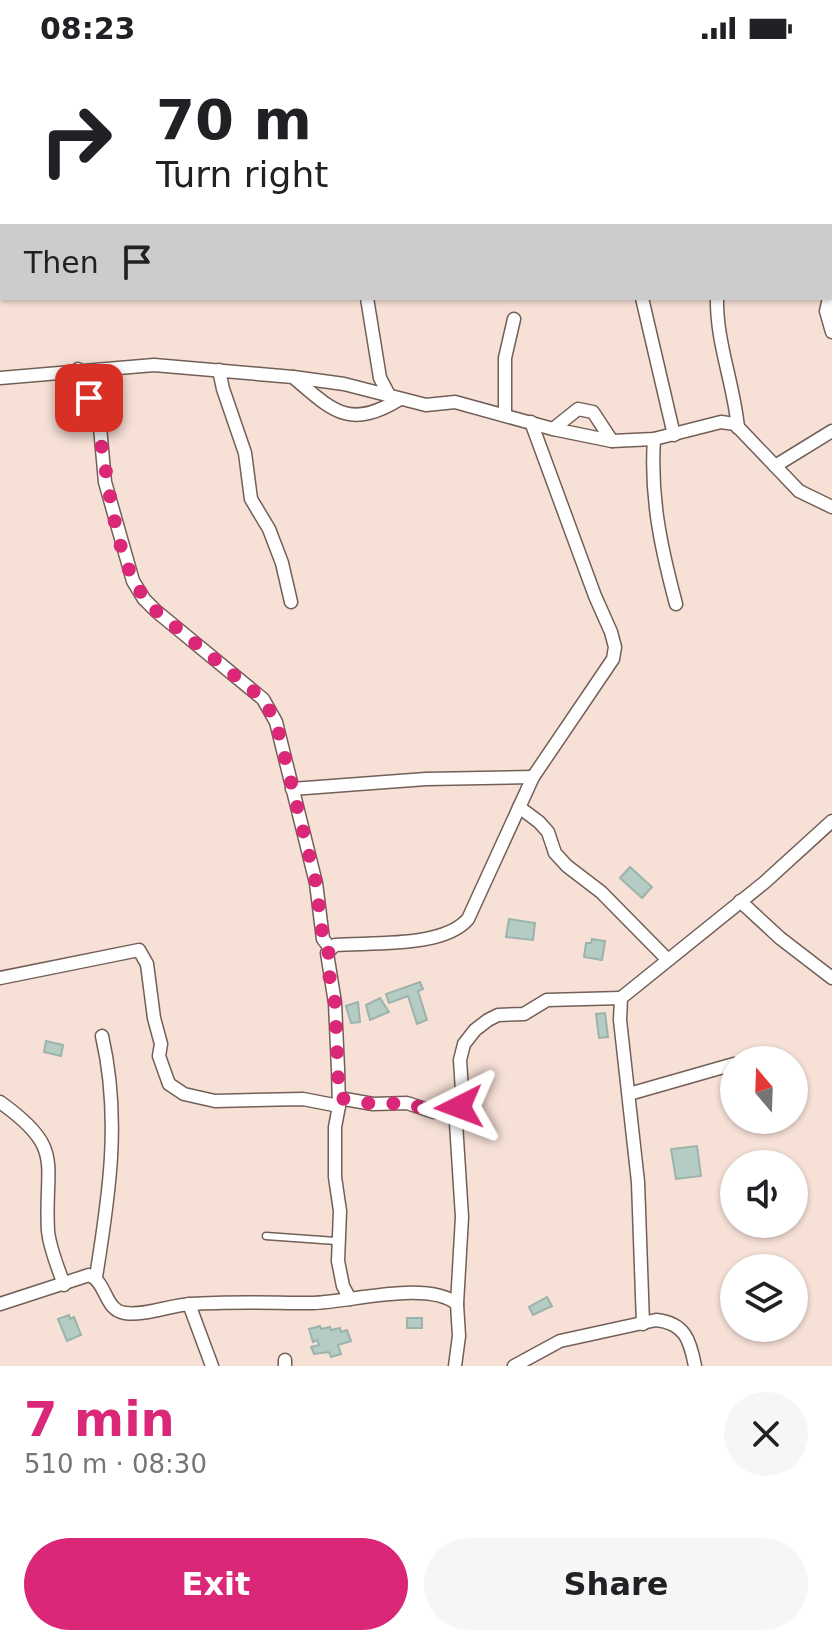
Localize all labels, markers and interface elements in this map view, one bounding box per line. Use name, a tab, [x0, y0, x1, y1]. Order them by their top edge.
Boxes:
text: 08:23	[40, 11, 136, 46]
text: 70 m	[156, 87, 312, 152]
icon: right	[24, 88, 128, 192]
text: Turn right	[156, 154, 328, 195]
icon: arrive	[115, 240, 159, 284]
text: Then	[24, 245, 99, 280]
pin	[55, 364, 123, 432]
icon: arrive	[67, 376, 111, 420]
north arrow	[720, 1046, 808, 1134]
map controls	[720, 1046, 808, 1342]
position arrow	[417, 1065, 501, 1149]
button: sound	[720, 1150, 808, 1238]
button: layers	[720, 1254, 808, 1342]
text: 7 min	[24, 1391, 175, 1447]
button: close	[724, 1392, 808, 1476]
text: 510 m · 08:30	[24, 1449, 207, 1479]
button: Exit	[24, 1538, 408, 1630]
button: Share	[424, 1538, 808, 1630]

